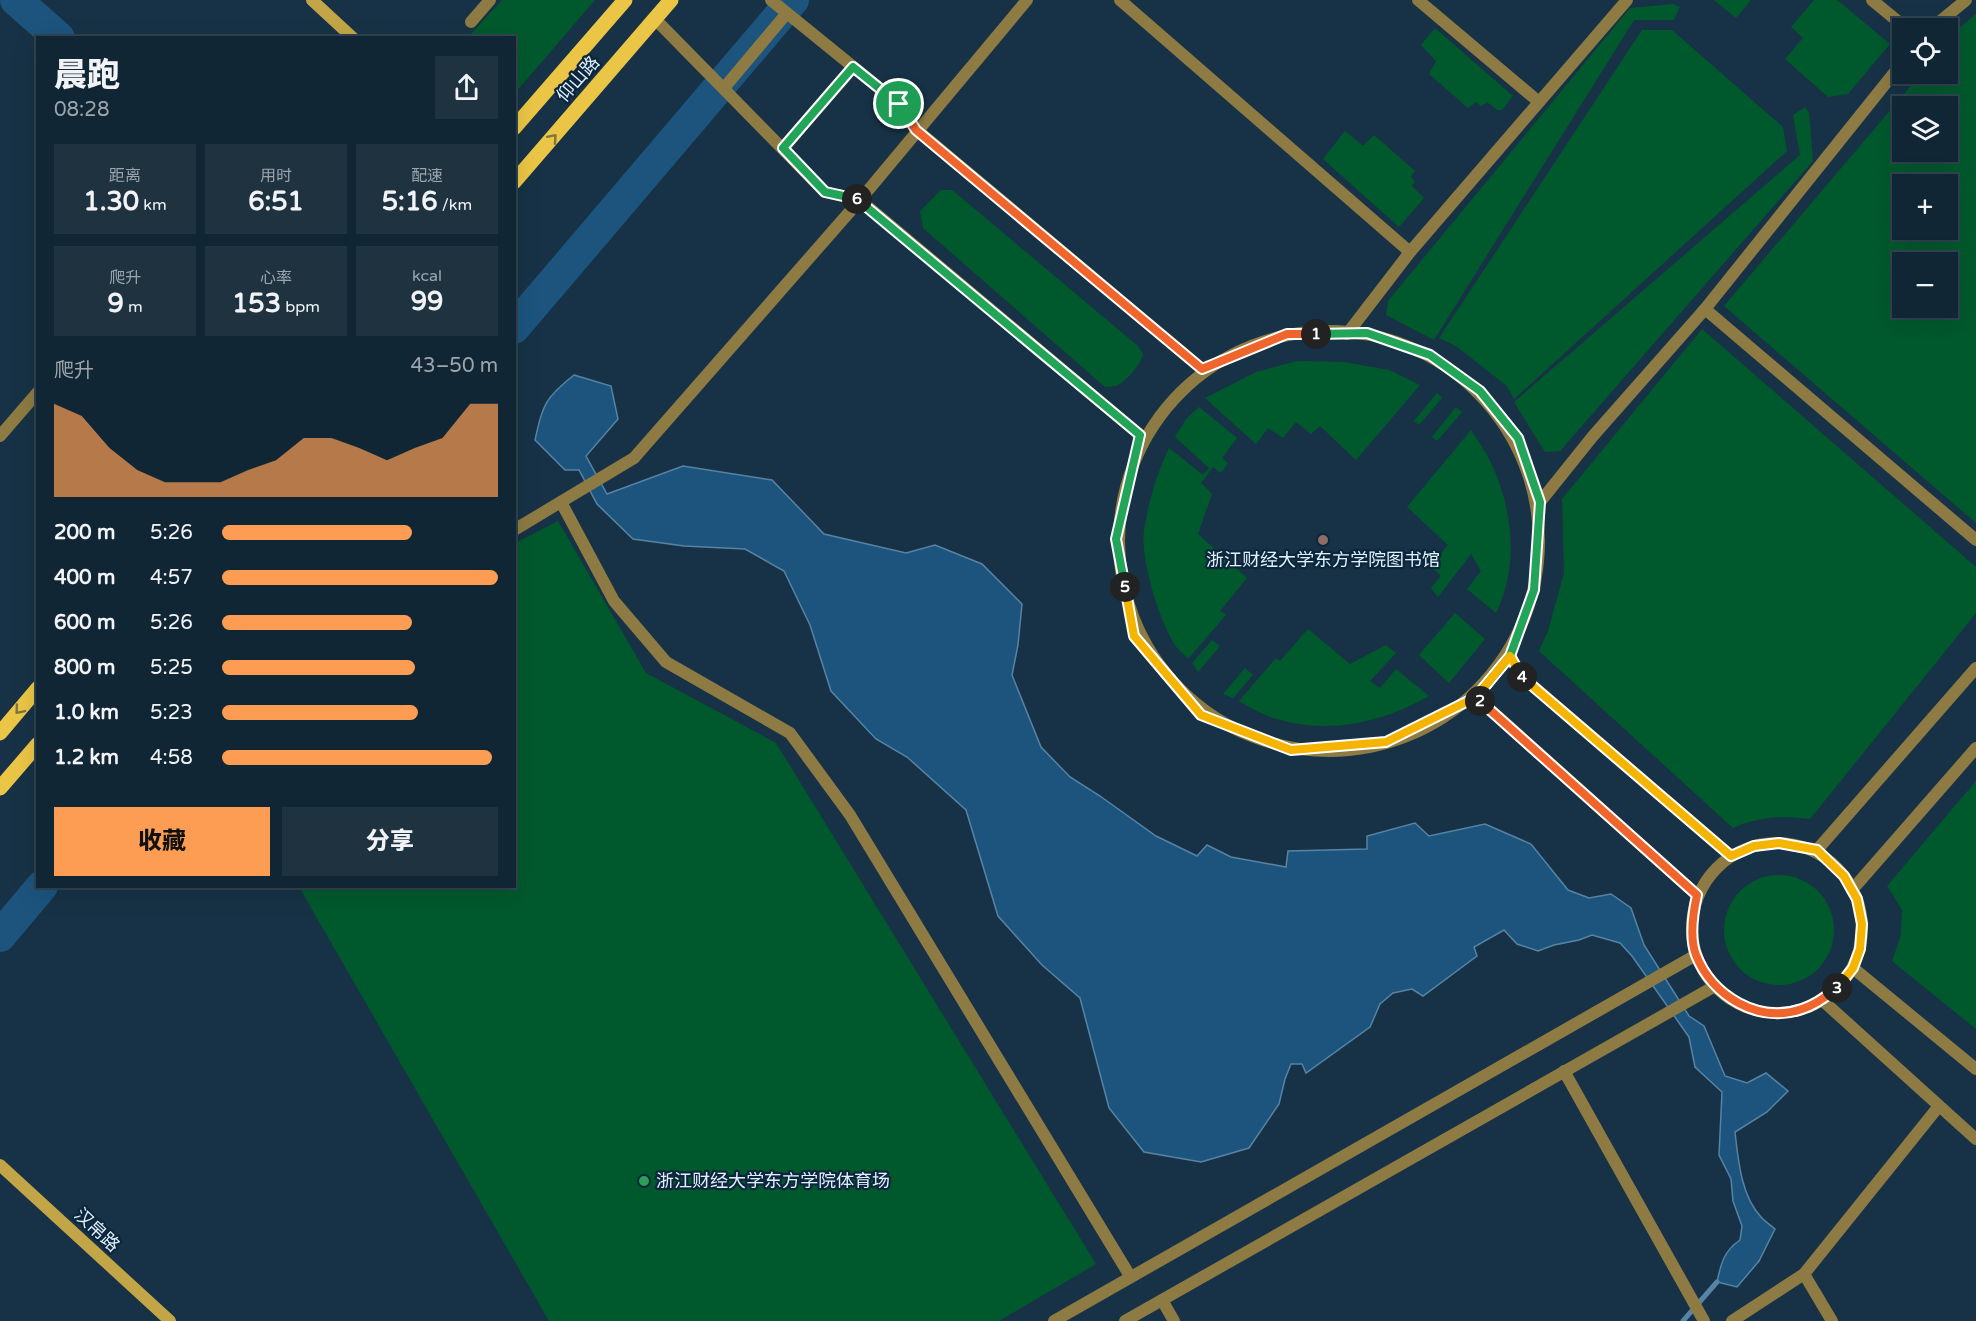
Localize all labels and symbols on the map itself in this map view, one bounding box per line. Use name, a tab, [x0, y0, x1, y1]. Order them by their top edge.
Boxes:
street label: 仰山路	[552, 51, 604, 107]
pin	[873, 78, 924, 129]
one-way arrow	[546, 134, 557, 145]
pin: 6	[842, 184, 872, 214]
pin: 1	[1301, 319, 1331, 349]
marker: 浙江财经大学东方学院图书馆	[1316, 533, 1330, 547]
place label: 浙江财经大学东方学院图书馆	[1206, 549, 1440, 571]
pin: 5	[1110, 572, 1140, 602]
pin: 4	[1507, 662, 1537, 692]
pin: 2	[1465, 686, 1495, 716]
one-way arrow	[15, 703, 26, 714]
pin: 3	[1822, 973, 1852, 1003]
place label: 浙江财经大学东方学院体育场	[656, 1170, 890, 1192]
marker: 浙江财经大学东方学院体育场	[637, 1174, 651, 1188]
street label: 汉帛路	[70, 1204, 124, 1256]

